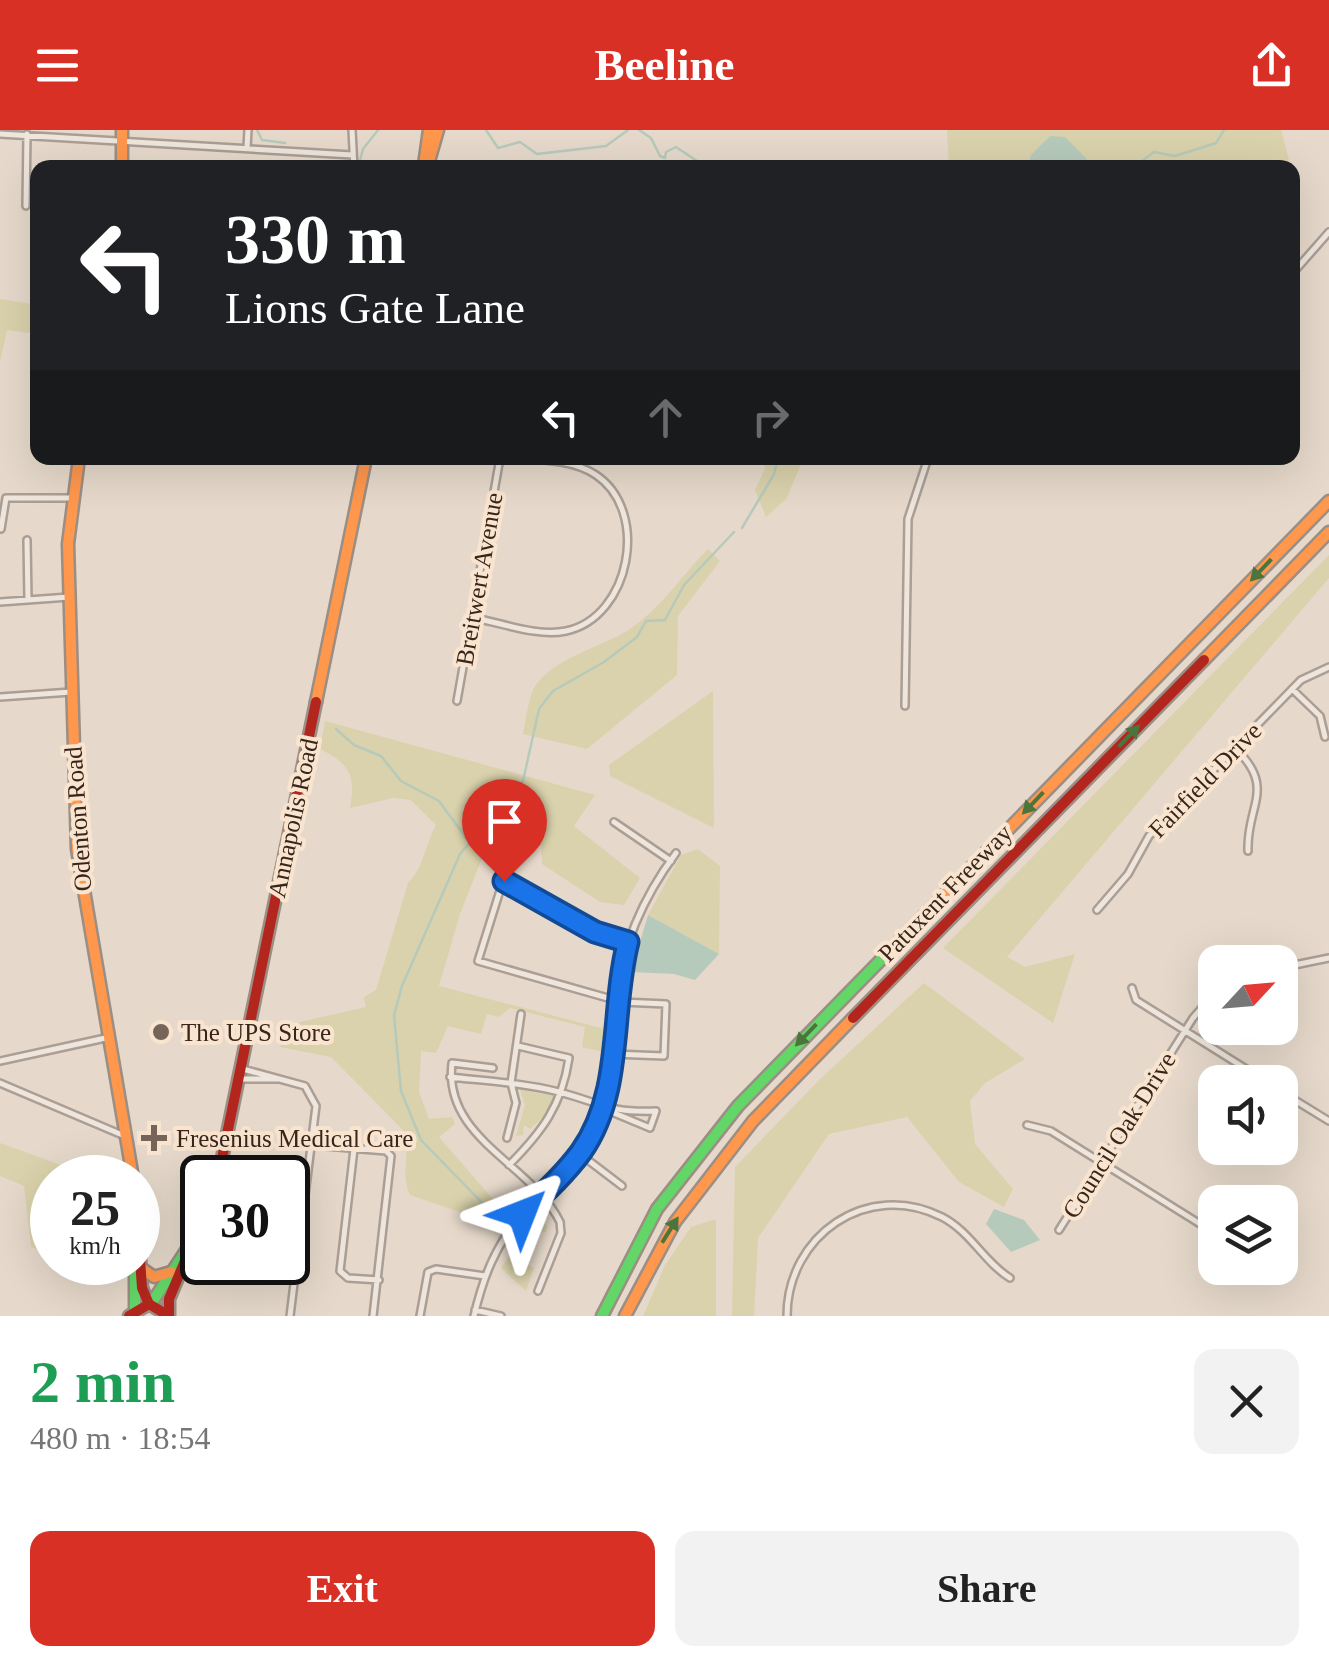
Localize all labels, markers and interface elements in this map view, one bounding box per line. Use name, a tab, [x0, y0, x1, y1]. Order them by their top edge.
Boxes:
icon: menu	[30, 38, 85, 93]
icon: share	[1244, 38, 1299, 93]
text: Beeline	[595, 40, 734, 90]
icon: left	[60, 200, 190, 330]
text: 330 m	[225, 201, 406, 278]
text: Lions Gate Lane	[225, 283, 525, 333]
icon: left	[533, 390, 588, 445]
icon: ahead	[638, 390, 693, 445]
icon: right	[743, 390, 798, 445]
street label: Breitwert Avenue	[450, 490, 508, 668]
one-way arrow	[1250, 558, 1273, 582]
street label: Fairfield Drive	[1143, 717, 1267, 843]
one-way arrow	[1117, 724, 1140, 748]
street label: Annapolis Road	[263, 736, 323, 900]
street label: Odenton Road	[59, 745, 97, 892]
pin	[462, 779, 547, 882]
one-way arrow	[1022, 790, 1046, 814]
icon: arrive	[477, 794, 532, 849]
street label: Patuxent Freeway	[873, 819, 1018, 967]
north arrow	[1198, 945, 1298, 1045]
map controls	[1198, 945, 1298, 1285]
place label: The UPS Store	[181, 1019, 331, 1046]
marker: The UPS Store	[150, 1021, 172, 1043]
one-way arrow	[795, 1022, 818, 1046]
street label: Council Oak Drive	[1057, 1047, 1181, 1223]
button: sound	[1198, 1065, 1298, 1165]
marker: Fresenius Medical Care	[141, 1125, 167, 1151]
place label: Fresenius Medical Care	[176, 1125, 413, 1152]
speed limit sign: 30	[180, 1155, 310, 1285]
position arrow	[470, 1162, 574, 1266]
text: 25	[70, 1180, 120, 1236]
button: layers	[1198, 1185, 1298, 1285]
one-way arrow	[661, 1216, 679, 1244]
text: km/h	[69, 1232, 121, 1259]
text: 2 min	[30, 1349, 175, 1415]
button: close	[1194, 1349, 1299, 1454]
text: 480 m · 18:54	[30, 1420, 210, 1456]
button: Exit	[30, 1531, 655, 1646]
button: Share	[675, 1531, 1299, 1646]

